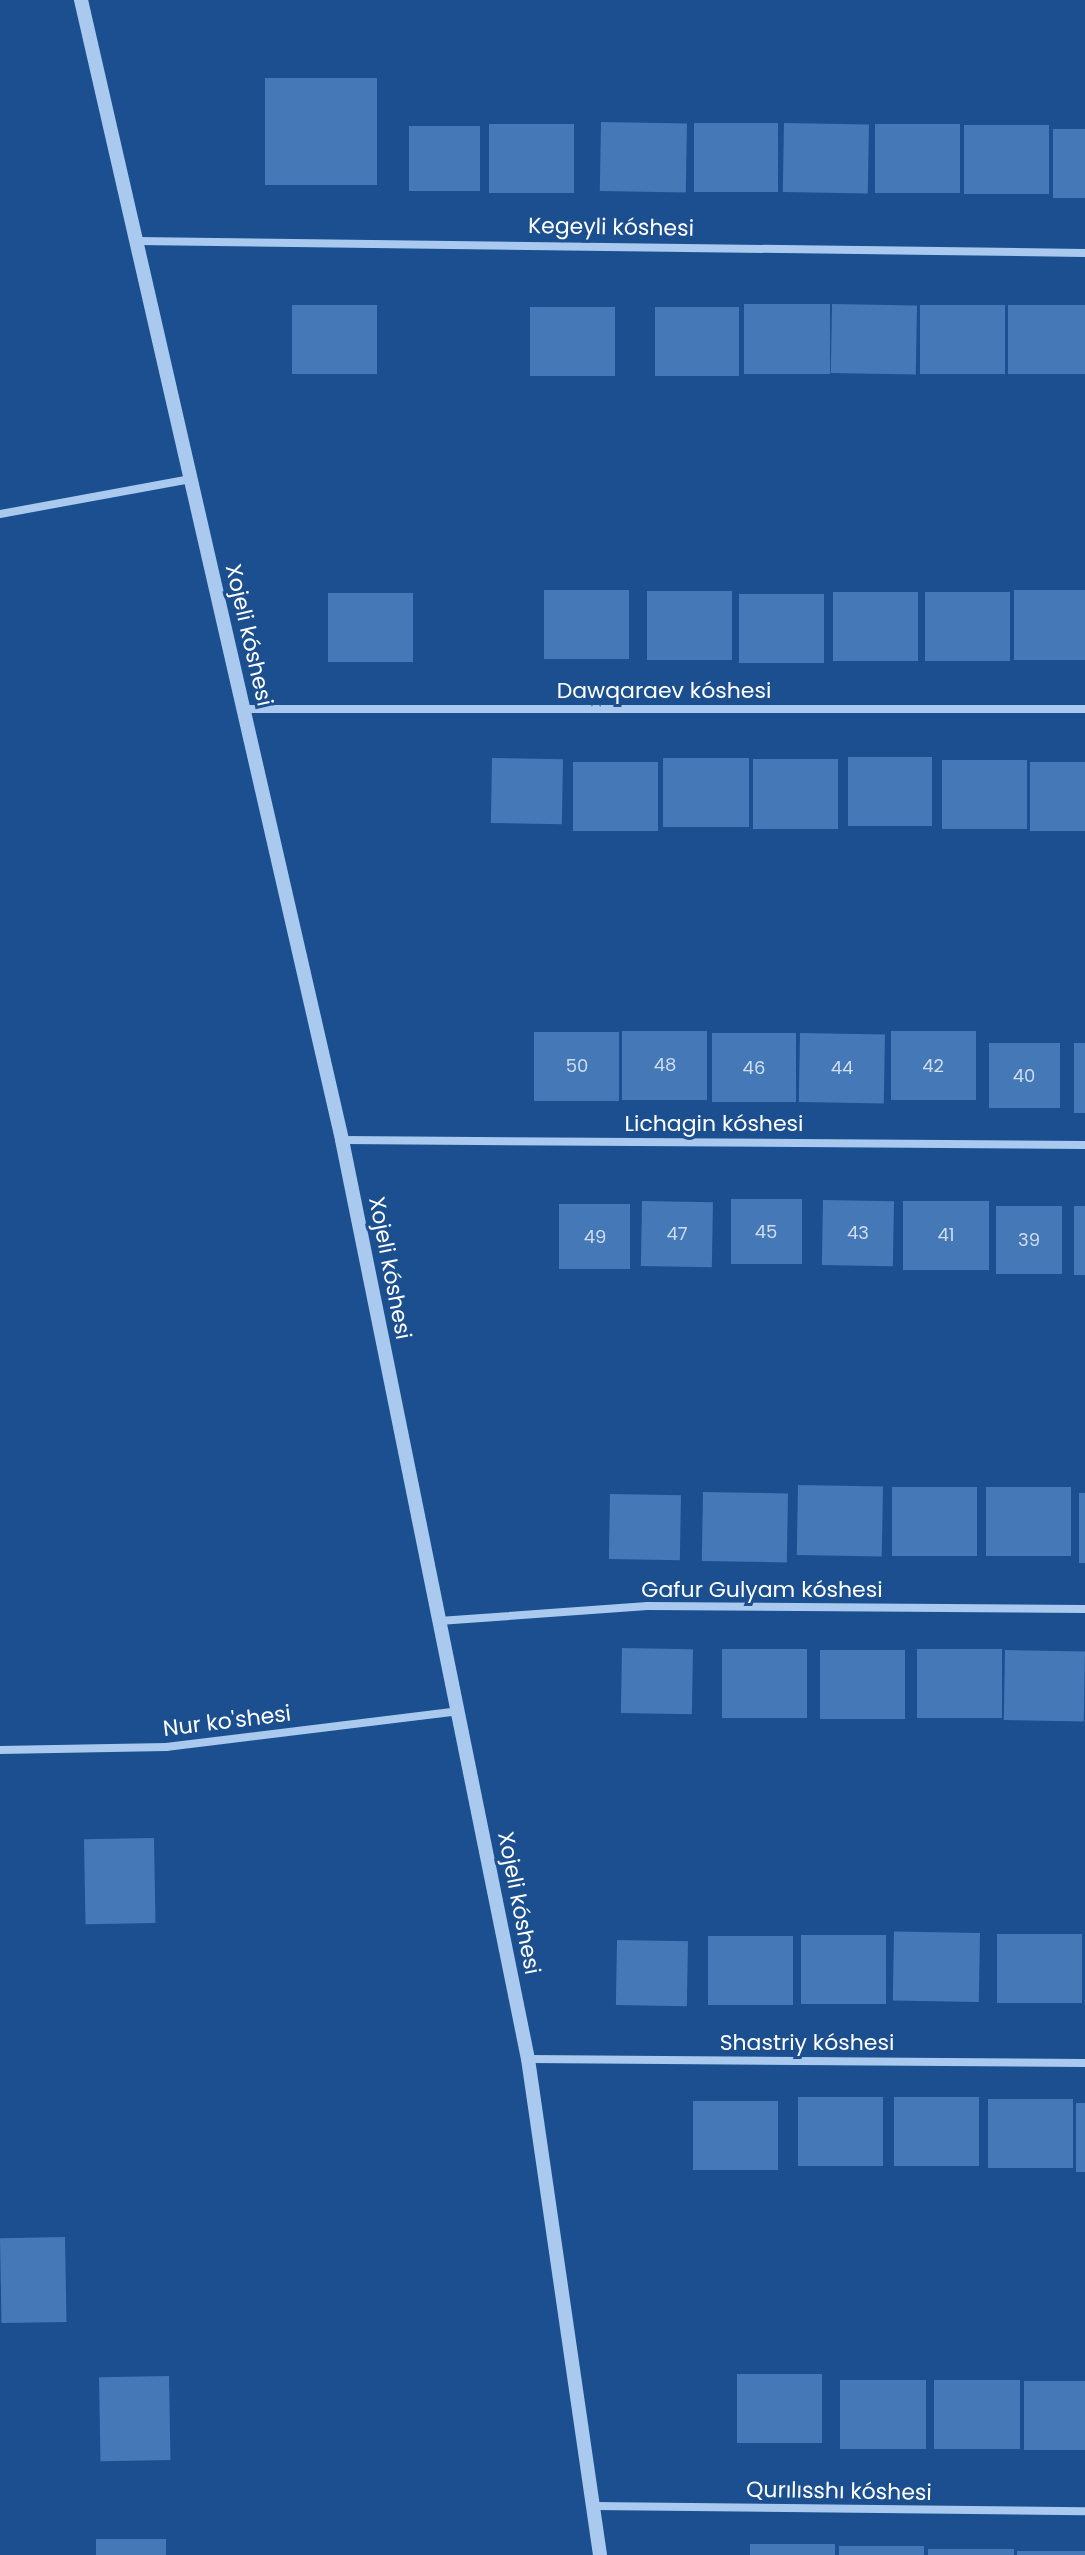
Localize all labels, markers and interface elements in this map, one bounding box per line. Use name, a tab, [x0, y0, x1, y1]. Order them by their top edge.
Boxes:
street label: Kegeyli kóshesi	[528, 212, 694, 242]
street label: Xojeli kóshesi	[220, 561, 278, 709]
street label: Dawqaraev kóshesi	[557, 678, 771, 704]
house number: 48	[654, 1054, 676, 1076]
house number: 50	[566, 1055, 588, 1077]
house number: 42	[922, 1055, 944, 1077]
house number: 46	[743, 1057, 765, 1079]
house number: 44	[831, 1057, 853, 1079]
house number: 40	[1013, 1065, 1035, 1087]
street label: Lichagin kóshesi	[625, 1111, 803, 1137]
street label: Xojeli kóshesi	[363, 1194, 417, 1342]
house number: 45	[755, 1221, 777, 1243]
house number: 43	[847, 1222, 869, 1244]
house number: 47	[666, 1223, 688, 1245]
house number: 41	[937, 1224, 955, 1246]
house number: 49	[584, 1226, 606, 1248]
house number: 39	[1018, 1229, 1040, 1251]
street label: Gafur Gulyam kóshesi	[641, 1577, 883, 1603]
street label: Nur ko'shesi	[162, 1700, 292, 1742]
street label: Xojeli kóshesi	[492, 1829, 546, 1977]
street label: Shastriy kóshesi	[720, 2030, 894, 2056]
street label: Qurılısshı kóshesi	[746, 2476, 932, 2506]

